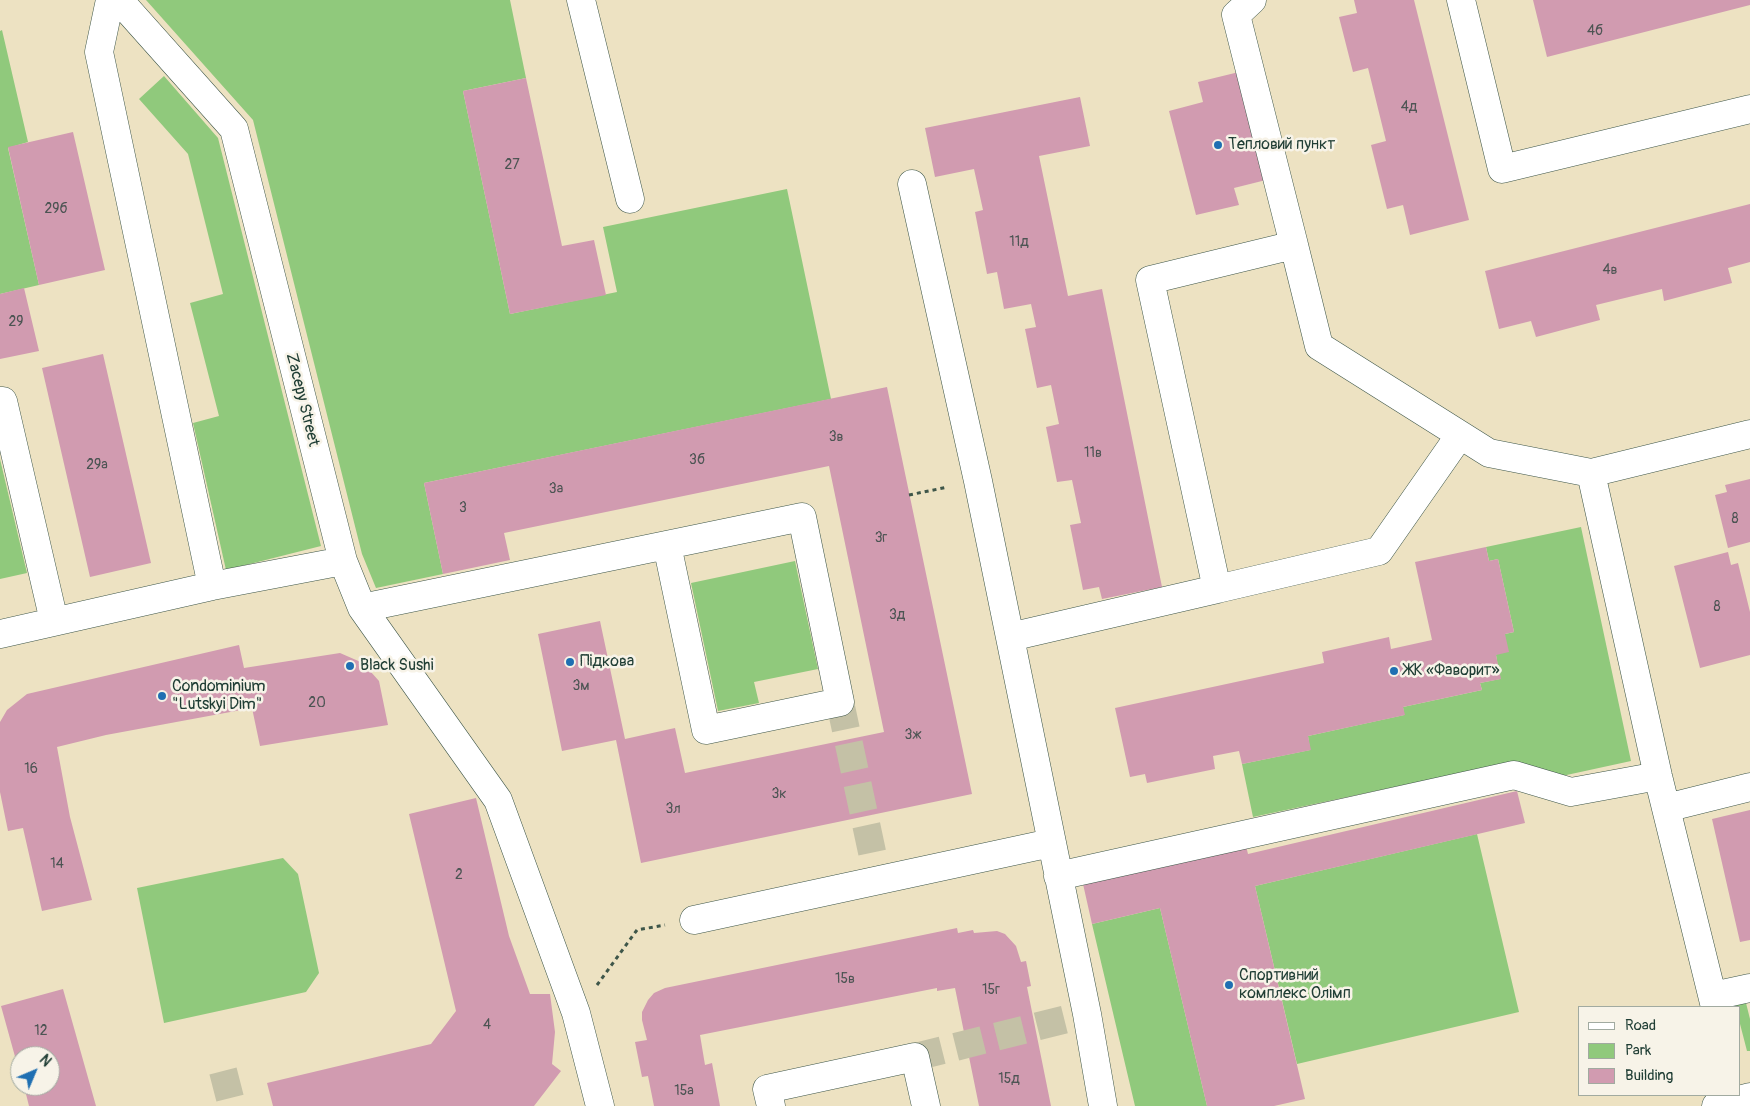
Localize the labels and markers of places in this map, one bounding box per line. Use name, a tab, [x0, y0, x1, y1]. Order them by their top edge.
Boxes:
place label: Тепловий пункт	[1228, 135, 1335, 155]
marker: Тепловий пункт	[1212, 139, 1224, 151]
place label: Підкова	[580, 652, 634, 672]
place label: Black Sushi	[360, 656, 434, 676]
marker: Підкова	[564, 656, 576, 668]
marker: Black Sushi	[344, 660, 356, 672]
place label: ЖК «Фаворит»	[1404, 661, 1500, 681]
marker: ЖК «Фаворит»	[1388, 665, 1400, 677]
place label: Condominium "Lutskyi Dim"	[172, 677, 266, 715]
marker: Condominium "Lutskyi Dim"	[156, 690, 168, 702]
place label: Спортивний комплекс Олімп	[1239, 966, 1351, 1004]
marker: Спортивний комплекс Олімп	[1223, 979, 1235, 991]

